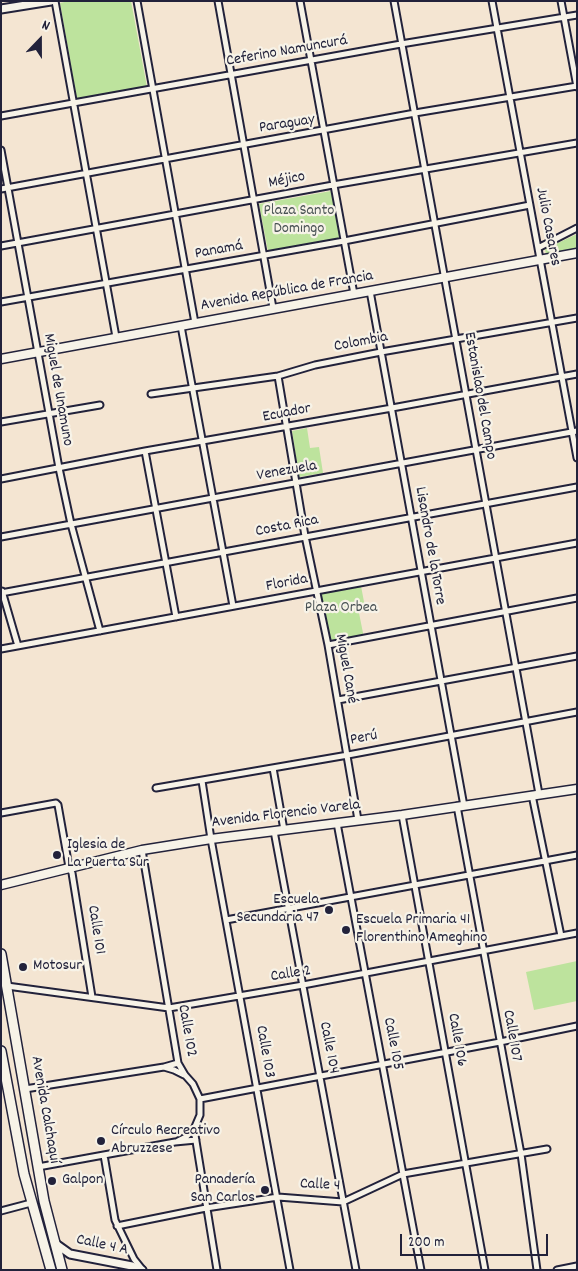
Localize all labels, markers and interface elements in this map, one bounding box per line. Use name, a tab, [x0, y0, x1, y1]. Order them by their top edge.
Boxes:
north arrow	[15, 15, 65, 65]
text: N	[39, 16, 53, 37]
street label: Ceferino Namuncurá	[225, 32, 349, 72]
street label: Paraguay	[258, 111, 316, 139]
street label: Méjico	[267, 168, 307, 194]
street label: Julio Casares	[530, 186, 564, 268]
park label: Plaza Santo Domingo	[264, 202, 334, 240]
street label: Panamá	[193, 237, 245, 265]
street label: Avenida República de Francia	[199, 267, 375, 317]
street label: Colombia	[333, 328, 389, 358]
street label: Estanislao del Campo	[458, 331, 500, 461]
street label: Miguel de Unamuno	[38, 332, 76, 448]
street label: Ecuador	[261, 400, 313, 428]
street label: Venezuela	[256, 457, 318, 487]
street label: Lisandro de la Torre	[409, 485, 449, 607]
street label: Costa Rica	[254, 512, 320, 542]
street label: Florida	[265, 571, 309, 597]
park label: Plaza Orbea	[305, 599, 377, 619]
street label: Miguel Cané	[329, 633, 361, 705]
street label: Perú	[349, 727, 379, 751]
street label: Avenida Florencio Varela	[211, 796, 361, 834]
place label: Iglesia de La Puerta Sur	[67, 836, 149, 874]
marker: Iglesia de La Puerta Sur	[51, 849, 63, 861]
place label: Escuela Secundaria 47	[236, 891, 319, 929]
street label: Calle 101	[82, 904, 108, 956]
marker: Escuela Secundaria 47	[323, 904, 335, 916]
place label: Escuela Primaria 41 Florenthino Ameghino	[356, 911, 487, 949]
marker: Escuela Primaria 41 Florenthino Ameghino	[340, 924, 352, 936]
place label: Motosur	[33, 957, 82, 977]
marker: Motosur	[17, 961, 29, 973]
street label: Calle 2	[269, 962, 313, 988]
street label: Calle 102	[172, 1003, 200, 1059]
street label: Calle 107	[497, 1009, 525, 1063]
street label: Calle 106	[442, 1012, 470, 1068]
street label: Calle 105	[377, 1016, 407, 1072]
street label: Calle 104	[314, 1020, 342, 1076]
street label: Calle 103	[250, 1024, 278, 1080]
street label: Avenida Calchaquí	[25, 1055, 63, 1165]
place label: Círculo Recreativo Abruzzese	[111, 1122, 220, 1160]
marker: Círculo Recreativo Abruzzese	[95, 1135, 107, 1147]
place label: Galpon	[62, 1171, 103, 1191]
place label: Panadería San Carlos	[190, 1171, 255, 1209]
marker: Galpon	[46, 1175, 58, 1187]
street label: Calle 4	[299, 1175, 341, 1197]
marker: Panadería San Carlos	[259, 1184, 271, 1196]
scale bar	[403, 1224, 550, 1256]
street label: Calle 4 A	[74, 1231, 130, 1261]
text: 200 m	[408, 1232, 445, 1254]

